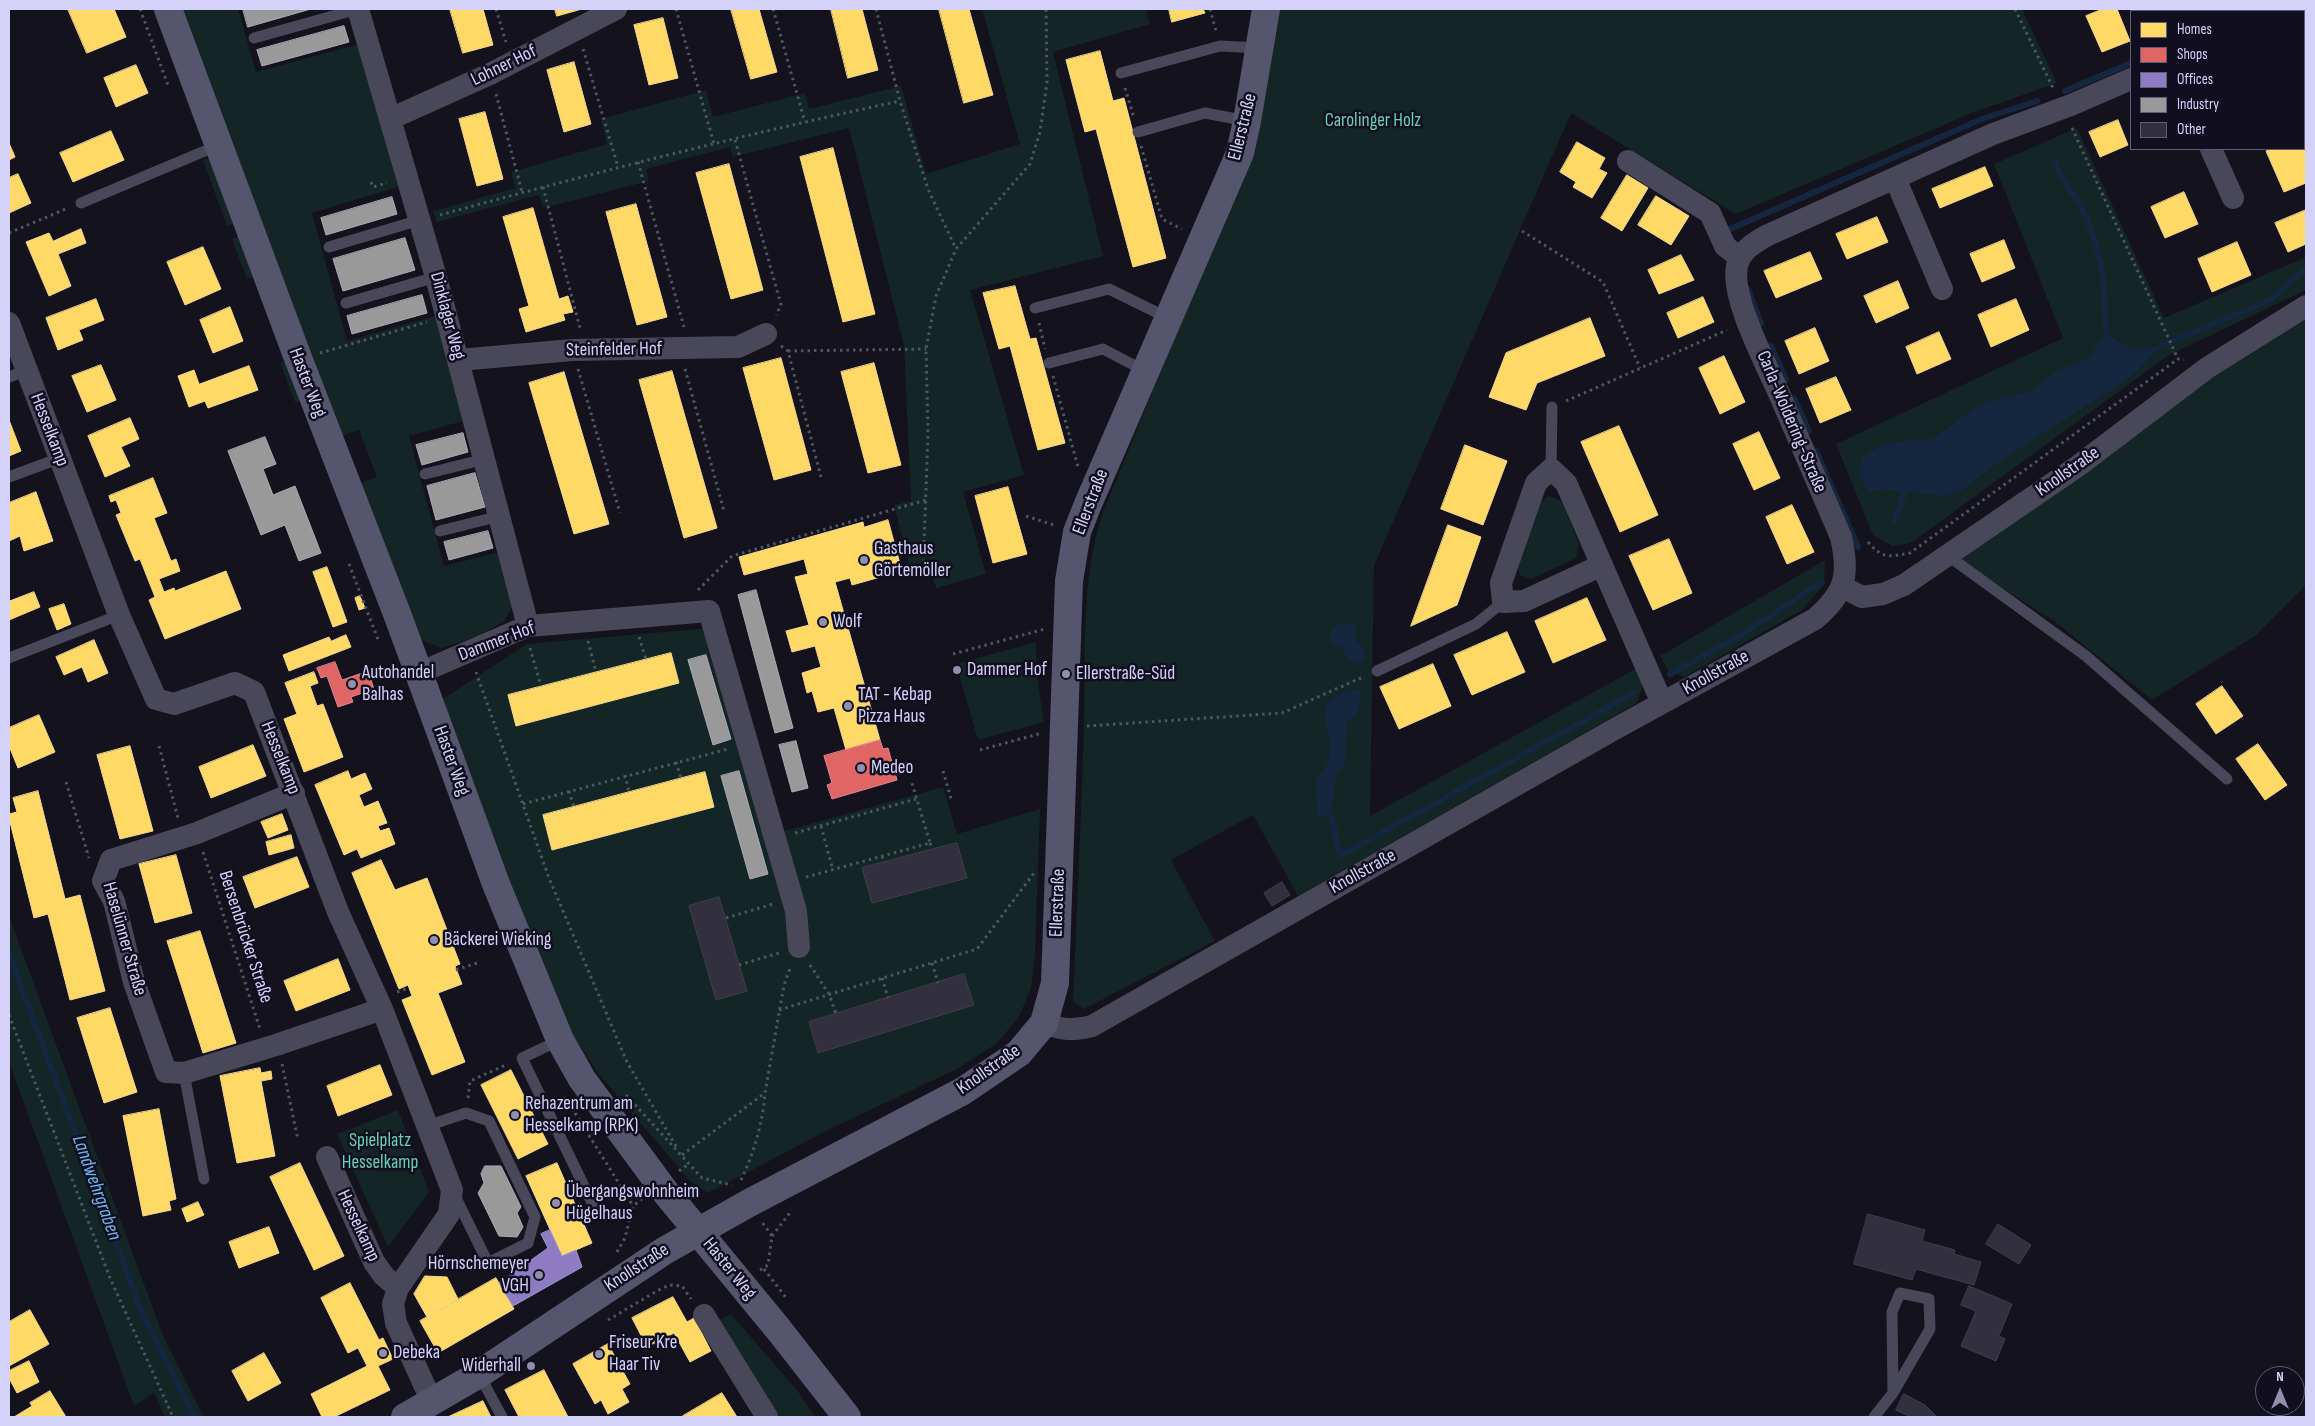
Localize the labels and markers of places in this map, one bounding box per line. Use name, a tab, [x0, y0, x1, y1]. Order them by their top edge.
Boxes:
place label: Gasthaus Görtemöller	[874, 538, 951, 582]
marker: Gasthaus Görtemöller	[858, 554, 870, 566]
place label: Wolf	[833, 611, 862, 633]
marker: Wolf	[817, 616, 829, 628]
place label: Dammer Hof	[967, 659, 1047, 681]
place label: Autohandel Balhas	[362, 662, 434, 706]
place label: Ellerstraße-Süd	[1076, 663, 1175, 685]
marker: Dammer Hof	[951, 664, 963, 676]
marker: Ellerstraße-Süd	[1060, 668, 1072, 680]
marker: Autohandel Balhas	[346, 678, 358, 690]
place label: TAT - Kebap Pizza Haus	[858, 684, 932, 728]
marker: TAT - Kebap Pizza Haus	[842, 700, 854, 712]
place label: Medeo	[871, 757, 913, 779]
marker: Medeo	[855, 762, 867, 774]
place label: Bäckerei Wieking	[444, 929, 551, 951]
marker: Bäckerei Wieking	[428, 934, 440, 946]
place label: Rehazentrum am Hesselkamp (RPK)	[525, 1093, 638, 1137]
marker: Rehazentrum am Hesselkamp (RPK)	[509, 1109, 521, 1121]
place label: Übergangswohnheim Hügelhaus	[566, 1181, 699, 1225]
marker: Übergangswohnheim Hügelhaus	[550, 1197, 562, 1209]
place label: Hörnschemeyer VGH	[428, 1253, 529, 1297]
marker: Hörnschemeyer VGH	[533, 1269, 545, 1281]
place label: Friseur Kre Haar Tiv	[609, 1332, 677, 1376]
place label: Debeka	[393, 1342, 440, 1364]
marker: Debeka	[377, 1347, 389, 1359]
marker: Friseur Kre Haar Tiv	[593, 1348, 605, 1360]
place label: Widerhall	[462, 1355, 521, 1377]
marker: Widerhall	[525, 1360, 537, 1372]

